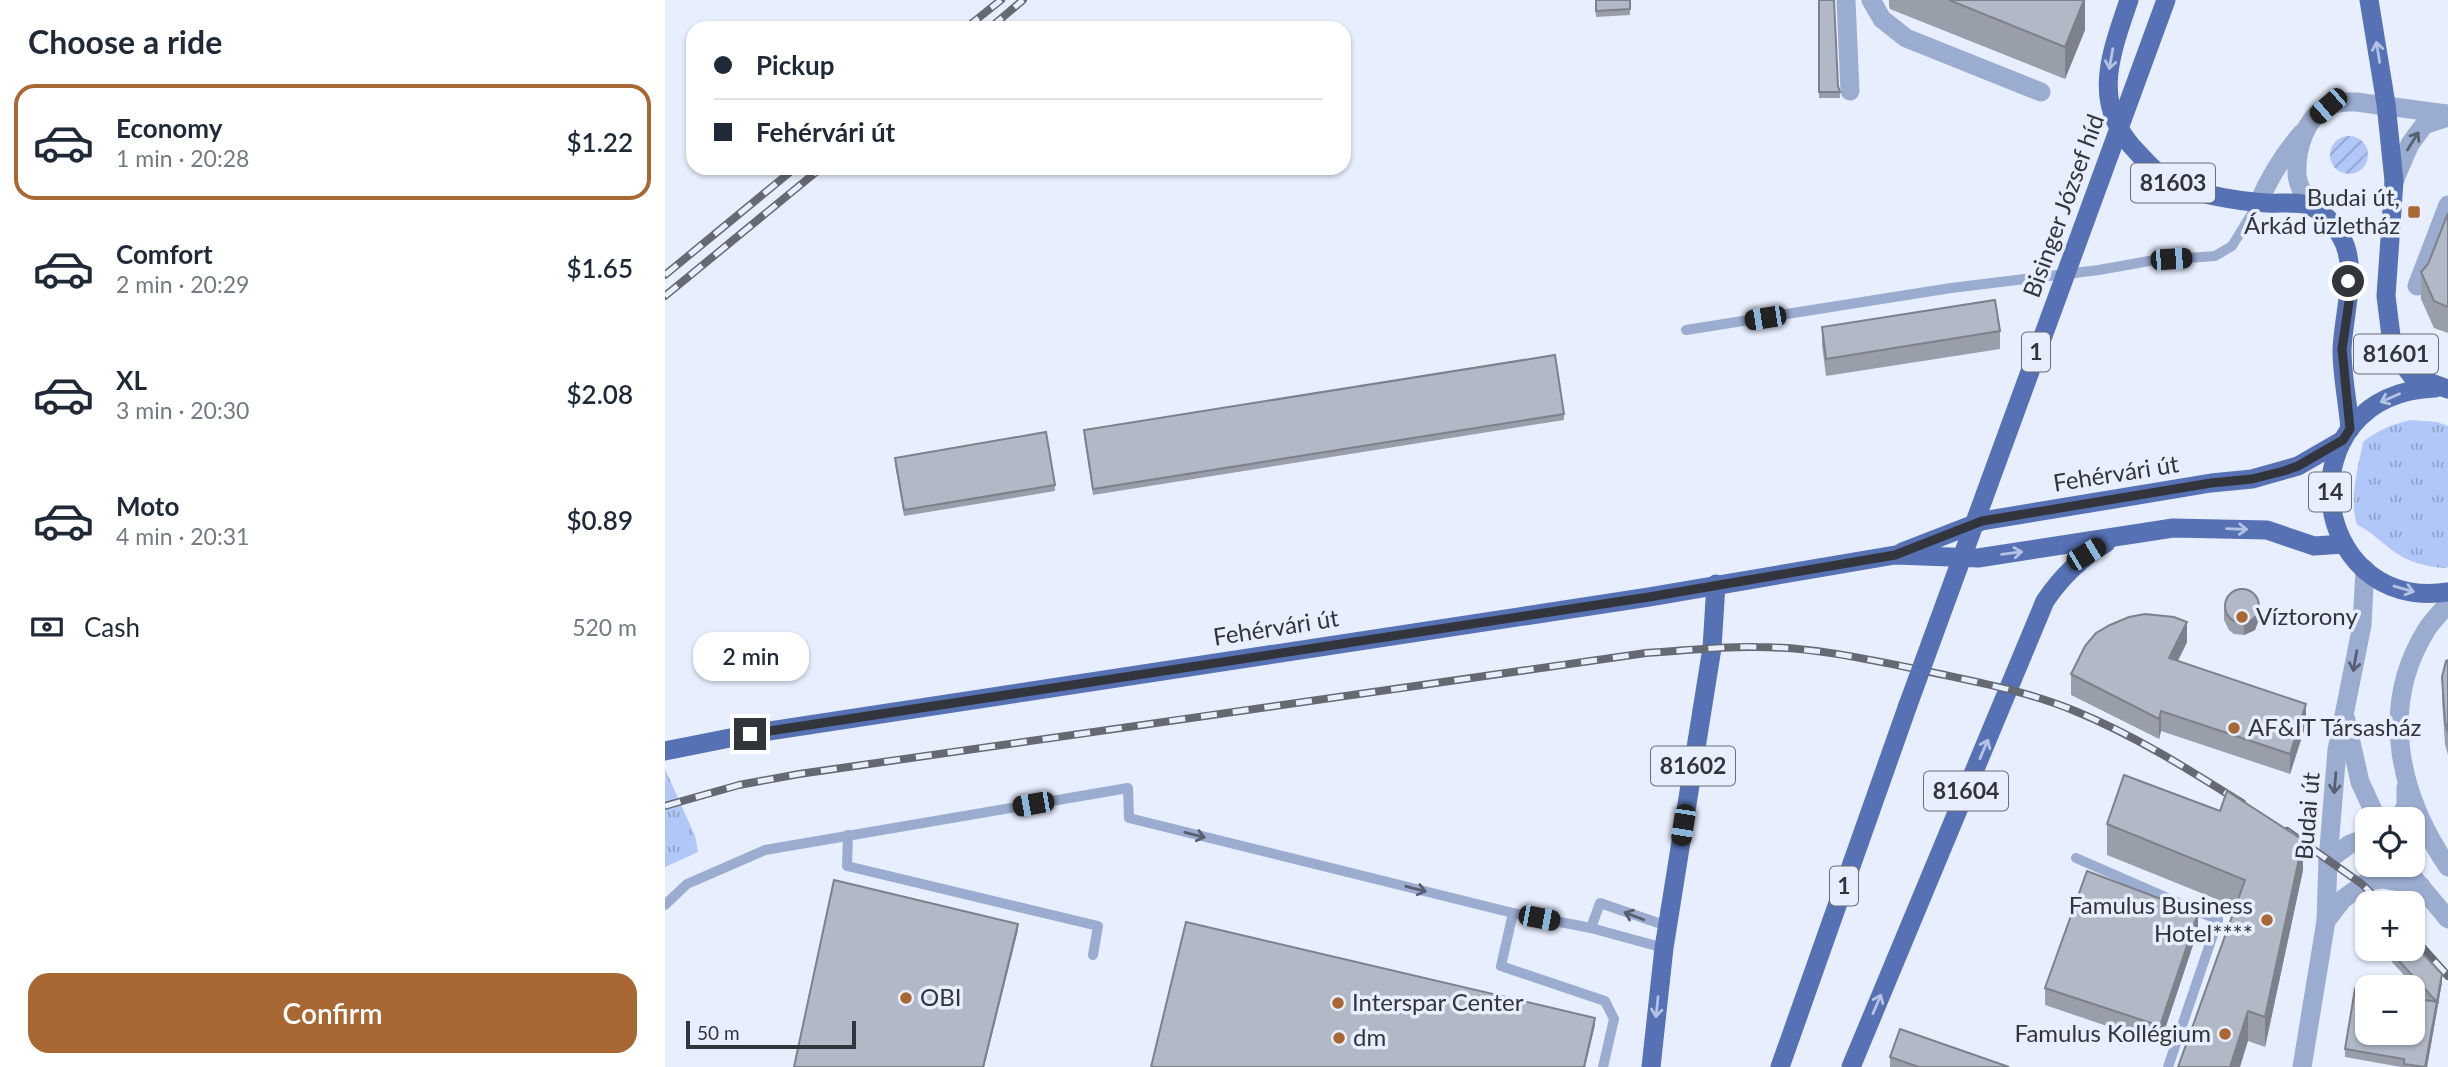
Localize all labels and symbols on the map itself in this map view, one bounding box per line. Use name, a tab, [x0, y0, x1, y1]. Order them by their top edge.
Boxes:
one-way arrow	[2371, 41, 2384, 64]
one-way arrow	[2104, 47, 2117, 70]
car	[2306, 84, 2351, 128]
street label: Bisinger József híd	[2016, 110, 2109, 301]
one-way arrow	[2405, 132, 2420, 151]
road number: 81603	[2131, 164, 2215, 202]
place label: Budai út, Árkád üzletház	[2244, 182, 2400, 239]
marker: Budai út, Árkád üzletház	[2406, 204, 2422, 220]
car	[2150, 247, 2193, 271]
route start	[2332, 265, 2364, 297]
car	[1743, 304, 1788, 332]
road number: 1	[2022, 332, 2050, 372]
road number: 81601	[2354, 334, 2438, 374]
one-way arrow	[2380, 392, 2401, 405]
street label: Fehérvári út	[2051, 448, 2181, 497]
road number: 14	[2309, 472, 2351, 512]
one-way arrow	[2225, 522, 2248, 536]
car	[2063, 534, 2110, 574]
one-way arrow	[2000, 546, 2023, 559]
one-way arrow	[2393, 583, 2415, 596]
place label: Víztorony	[2256, 601, 2358, 630]
street label: Fehérvári út	[1211, 602, 1341, 651]
marker: Víztorony	[2234, 609, 2250, 625]
callout: 2 min	[692, 632, 808, 682]
one-way arrow	[2348, 649, 2361, 672]
place label: AF&IT Társasház	[2248, 712, 2422, 741]
route end	[734, 718, 766, 750]
marker: AF&IT Társasház	[2226, 720, 2242, 736]
one-way arrow	[1978, 738, 1991, 760]
road number: 81602	[1651, 746, 1735, 786]
street label: Budai út	[2288, 770, 2325, 861]
one-way arrow	[2328, 771, 2341, 793]
road number: 81604	[1924, 772, 2008, 810]
car	[1011, 790, 1056, 818]
car	[1670, 803, 1697, 847]
one-way arrow	[1184, 829, 1206, 842]
road number: 1	[1830, 866, 1858, 906]
one-way arrow	[1404, 883, 1427, 896]
place label: Famulus Business Hotel****	[2069, 890, 2253, 947]
car	[1517, 904, 1562, 932]
one-way arrow	[1623, 908, 1645, 921]
marker: Famulus Business Hotel****	[2259, 912, 2275, 928]
place label: OBI	[920, 982, 961, 1011]
place label: Interspar Center	[1352, 987, 1524, 1016]
marker: OBI	[898, 990, 914, 1006]
one-way arrow	[1872, 994, 1885, 1015]
marker: Interspar Center	[1330, 995, 1346, 1011]
one-way arrow	[1651, 996, 1664, 1018]
scale bar	[686, 1018, 856, 1050]
place label: Famulus Kollégium	[2015, 1018, 2211, 1047]
place label: dm	[1353, 1022, 1386, 1051]
marker: Famulus Kollégium	[2217, 1026, 2233, 1042]
marker: dm	[1331, 1030, 1347, 1046]

